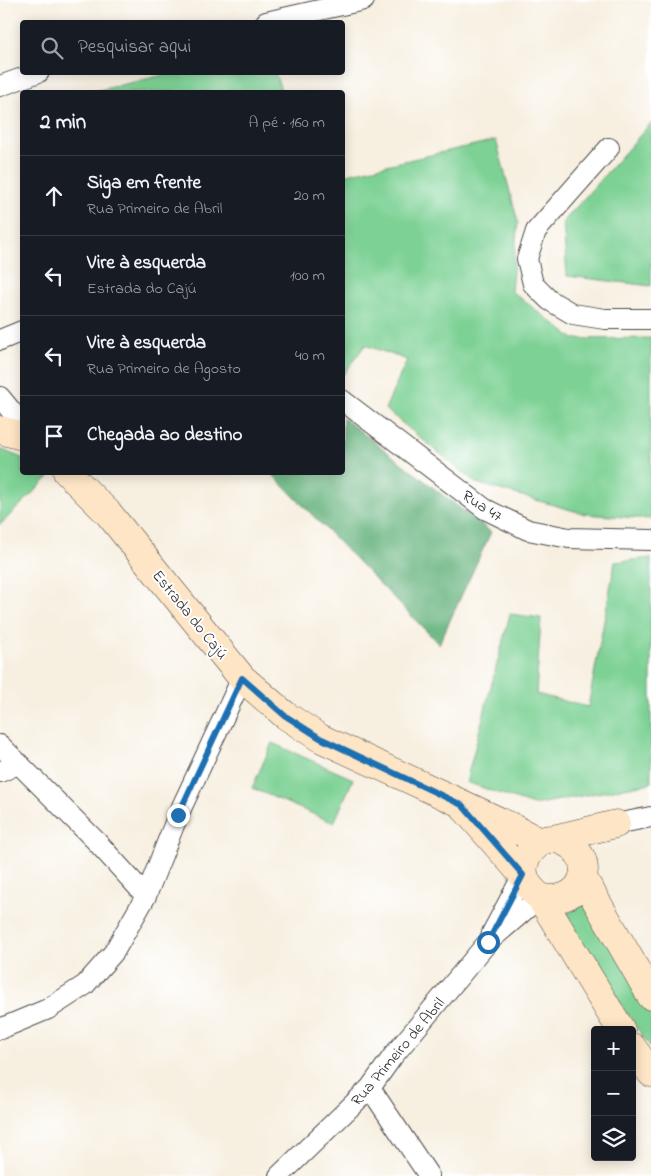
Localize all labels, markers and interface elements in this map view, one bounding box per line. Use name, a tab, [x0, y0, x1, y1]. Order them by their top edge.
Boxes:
search box	[20, 20, 345, 75]
icon: search	[38, 34, 66, 62]
text: Pesquisar aqui	[78, 34, 191, 61]
text: 2 min	[40, 108, 86, 138]
text: A pé · 160 m	[248, 111, 325, 135]
text: Siga em frente	[87, 170, 201, 197]
icon: ahead	[40, 182, 68, 210]
text: 20 m	[294, 184, 325, 208]
text: Rua Primeiro de Abril	[87, 197, 222, 221]
text: Vire à esquerda	[87, 250, 206, 277]
icon: left	[40, 262, 68, 290]
text: 100 m	[290, 264, 325, 288]
text: Estrada do Cajú	[87, 277, 197, 301]
text: Vire à esquerda	[87, 330, 206, 357]
icon: left	[40, 342, 68, 370]
text: 40 m	[295, 344, 325, 368]
text: Rua Primeiro de Agosto	[87, 357, 241, 381]
icon: arrive	[40, 422, 68, 450]
text: Chegada ao destino	[87, 422, 242, 449]
street label: Rua 47	[457, 485, 507, 529]
street label: Estrada do Cajú	[146, 565, 233, 665]
route end	[167, 804, 190, 827]
route start	[477, 931, 500, 954]
street label: Rua Primeiro de Abril	[346, 992, 451, 1112]
map controls	[591, 1026, 636, 1161]
button: +	[591, 1026, 636, 1071]
button: −	[591, 1071, 636, 1116]
button: layers	[591, 1116, 636, 1161]

